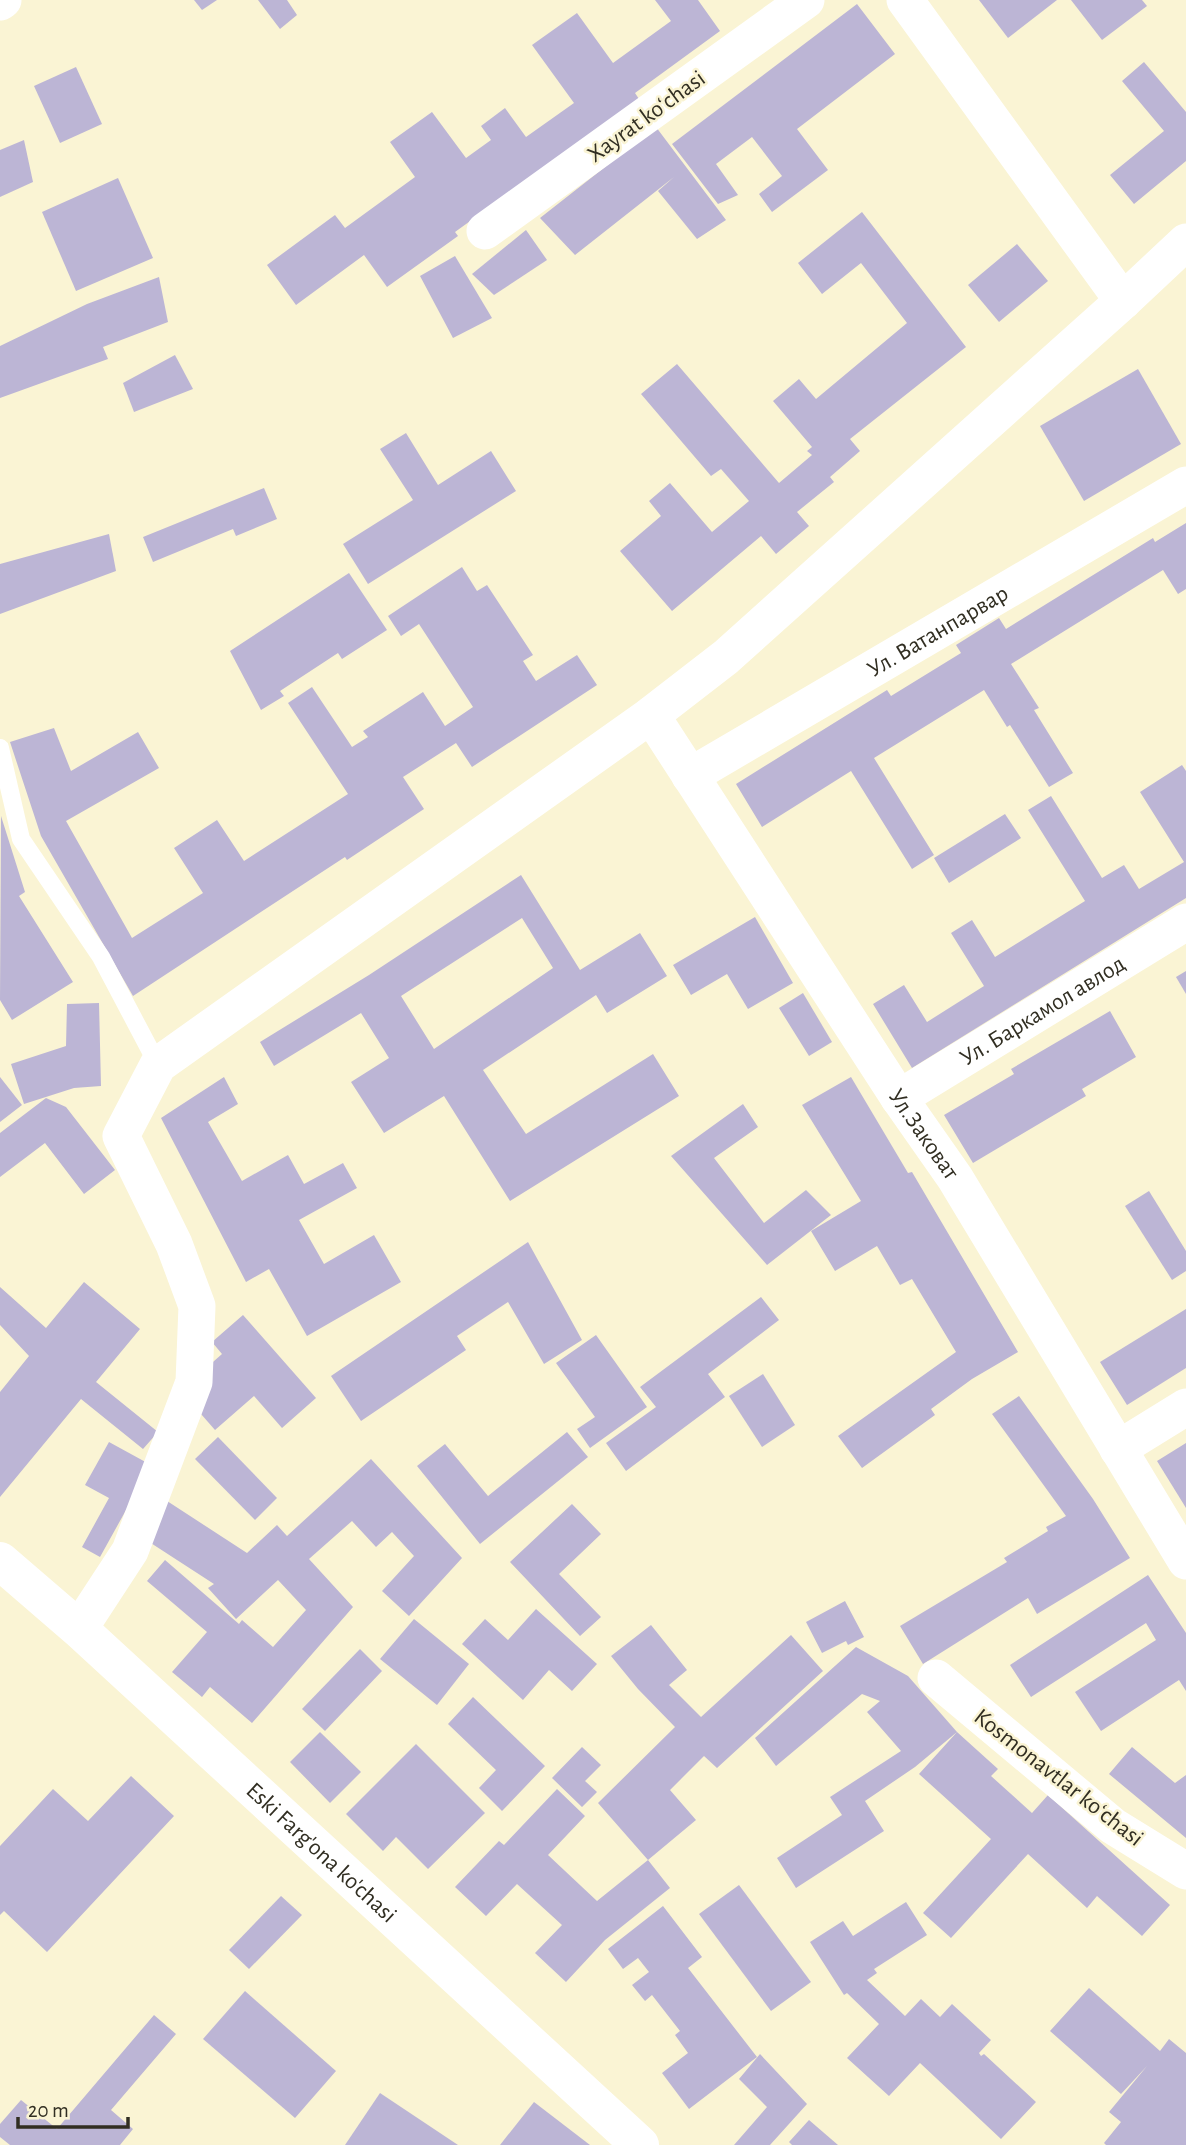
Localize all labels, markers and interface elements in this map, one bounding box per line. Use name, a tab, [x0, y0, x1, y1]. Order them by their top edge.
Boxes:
street label: Xayrat koʻchasi	[583, 66, 710, 167]
street label: Ул. Ватанпарвар	[863, 581, 1013, 682]
street label: Ул. Баркамол авлод	[956, 951, 1129, 1071]
street label: Ул.Заковат	[883, 1085, 963, 1184]
street label: Kosmonavtlar koʻchasi	[969, 1705, 1147, 1851]
street label: Eski Farg'ona ko'chasi	[241, 1778, 401, 1928]
scale bar	[18, 2086, 128, 2130]
text: 20 m	[28, 2100, 69, 2121]

